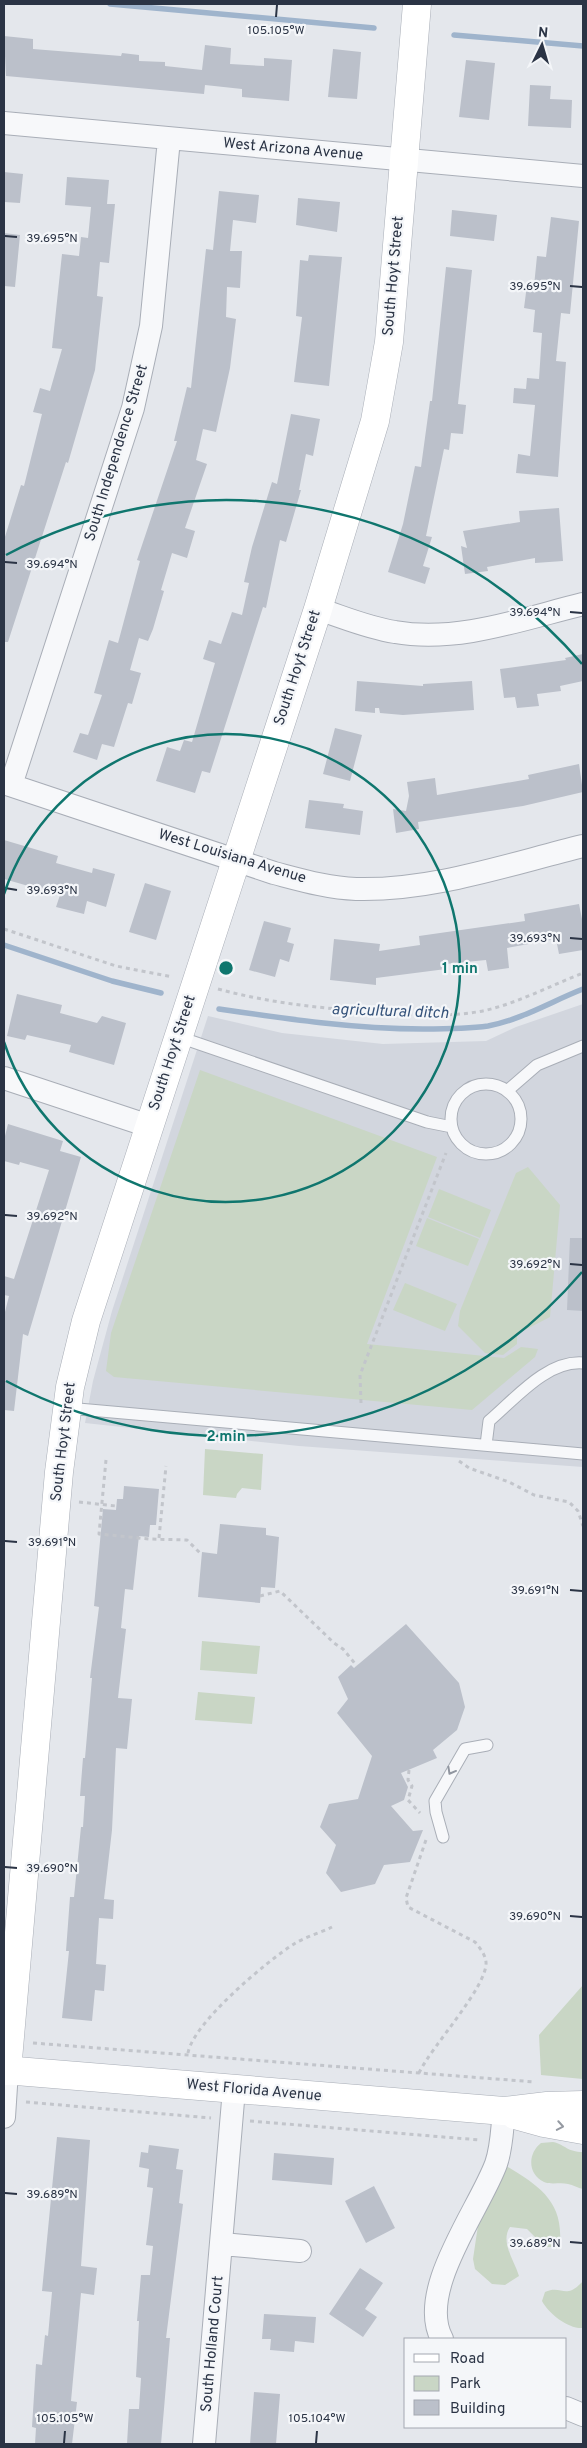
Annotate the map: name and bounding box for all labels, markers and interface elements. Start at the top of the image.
north arrow [517,20,567,70]
text: 105.105°W [248,23,304,39]
text: N [537,25,549,42]
street label: West Arizona Avenue [222,134,364,166]
street label: South Hoyt Street [379,215,409,337]
text: 39.695°N [26,231,78,247]
text: 39.695°N [509,279,561,295]
street label: South Independence Street [81,362,153,544]
text: 39.694°N [26,557,78,573]
text: 39.694°N [509,605,561,621]
street label: South Hoyt Street [270,608,326,728]
street label: West Louisiana Avenue [156,825,308,889]
text: 39.693°N [26,883,78,899]
text: 39.693°N [509,931,561,947]
centre of rings [217,959,235,977]
text: 1 min [442,960,478,979]
street label: South Hoyt Street [145,993,201,1113]
water label: agricultural ditch [331,1000,449,1024]
text: 39.692°N [26,1209,78,1225]
text: 39.692°N [509,1257,561,1273]
street label: South Hoyt Street [47,1381,81,1503]
text: 2 min [206,1428,246,1447]
text: 39.691°N [28,1535,76,1551]
text: 39.691°N [511,1583,559,1599]
one-way arrow [447,1766,457,1775]
text: 39.690°N [26,1861,78,1877]
text: 39.690°N [509,1909,561,1925]
street label: West Florida Avenue [185,2076,323,2106]
one-way arrow [556,2121,565,2131]
text: 39.689°N [26,2187,78,2203]
text: 39.689°N [509,2236,561,2252]
street label: South Holland Court [198,2275,228,2413]
legend [404,2338,567,2428]
text: Road [450,2350,485,2369]
text: Park [450,2375,481,2394]
text: Building [450,2400,505,2419]
text: 105.105°W [37,2411,93,2427]
text: 105.104°W [289,2411,345,2427]

